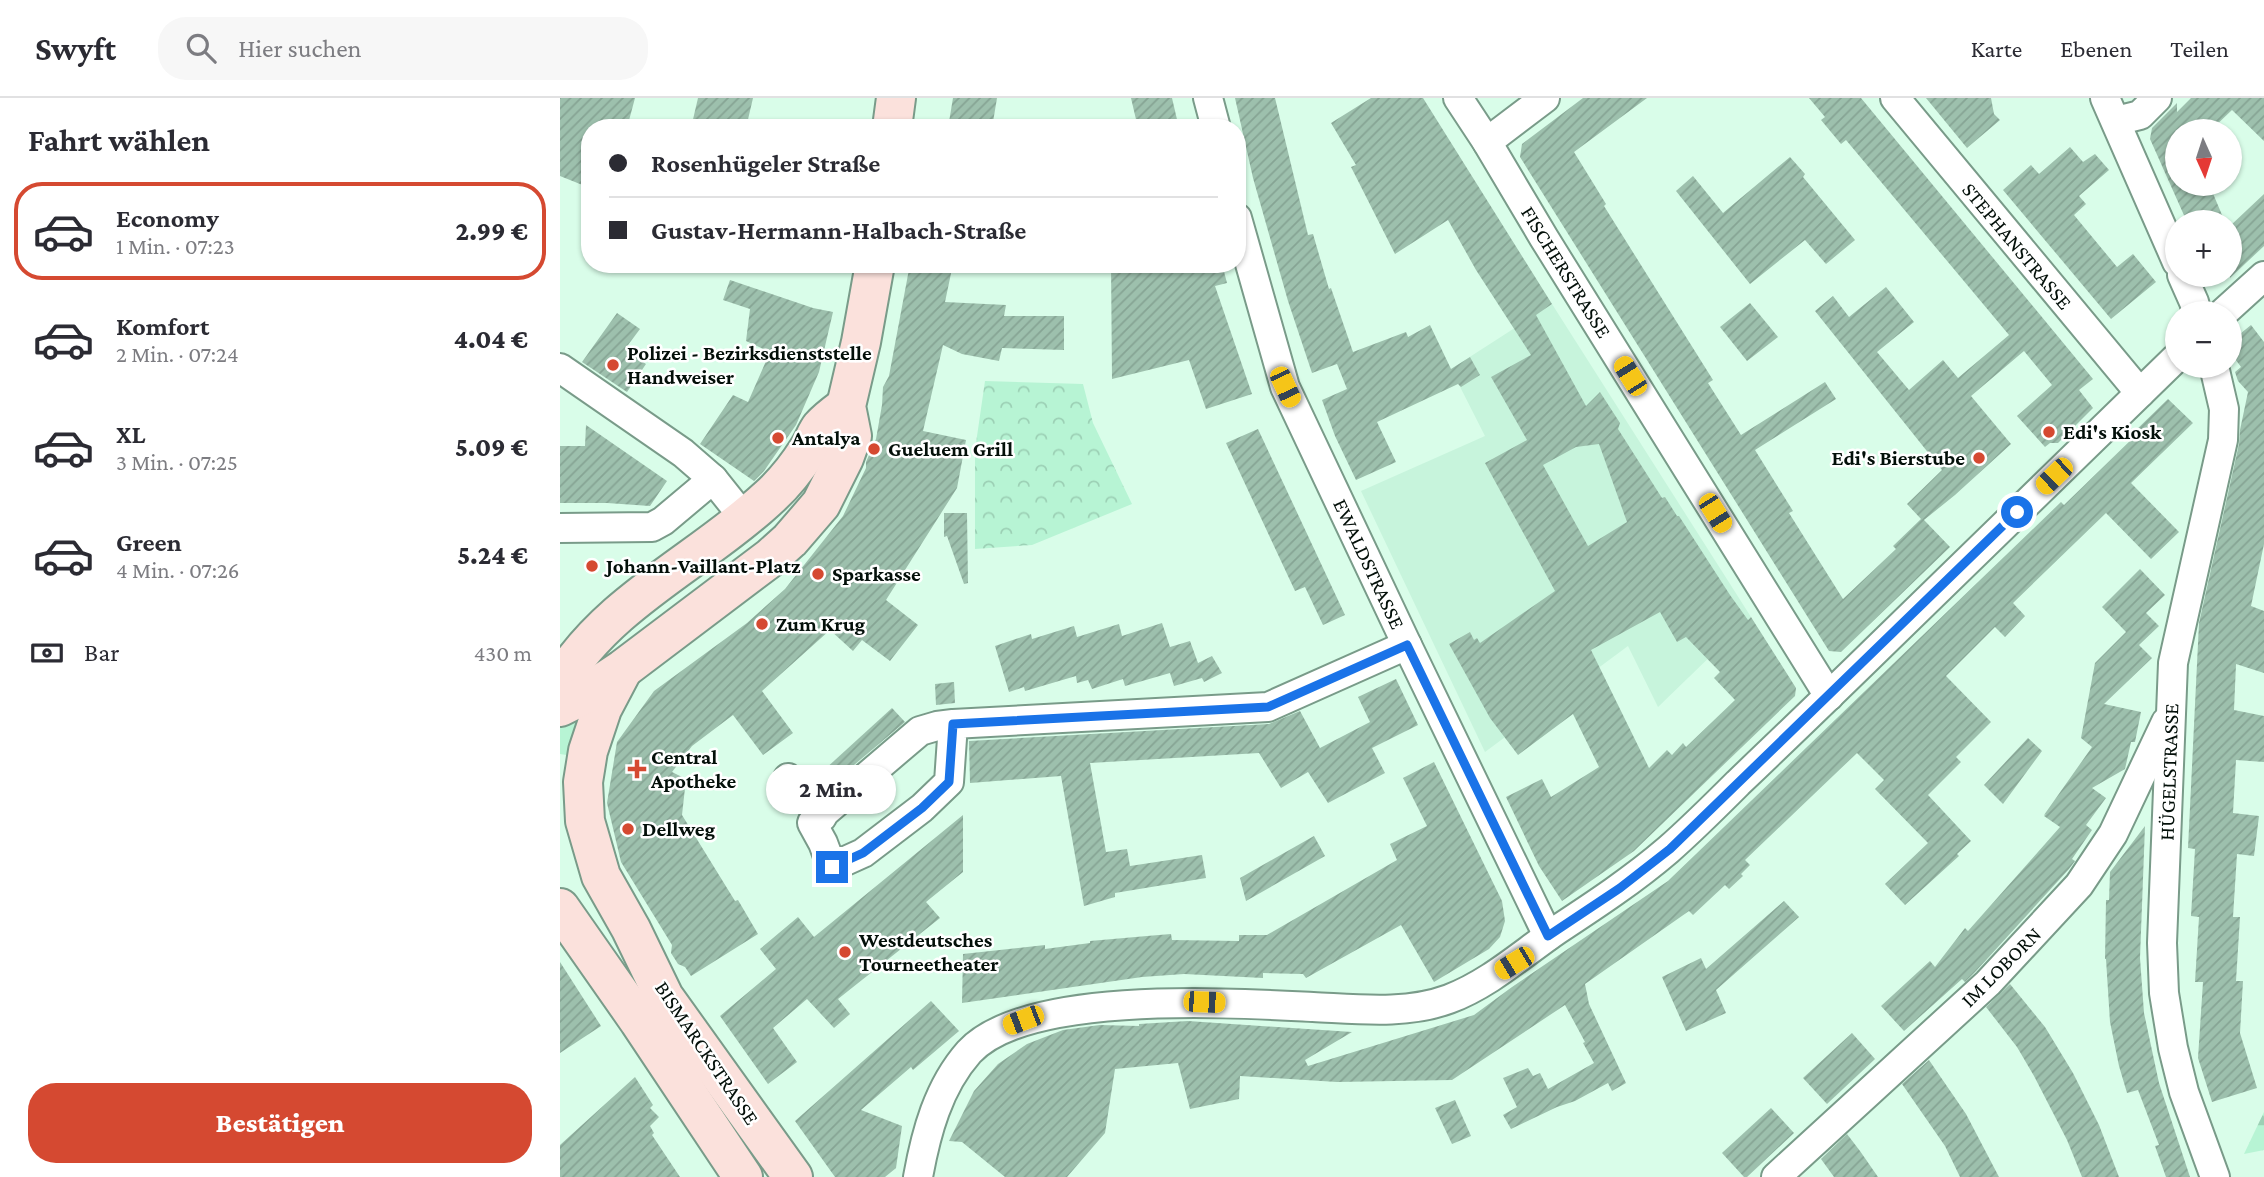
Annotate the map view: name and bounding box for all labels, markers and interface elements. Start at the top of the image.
search box [158,17,648,80]
icon: search [182,29,220,67]
text: Swyft [35,30,116,67]
text: Hier suchen [238,34,362,63]
text: Karte [1971,35,2022,62]
text: Ebenen [2060,35,2132,62]
text: Teilen [2170,35,2229,62]
north arrow [2165,119,2242,196]
map controls [2165,119,2242,378]
text: Fahrt wählen [28,122,210,158]
text: Rosenhügeler Straße [651,149,880,178]
street label: STEPHANSTRASSE [1957,178,2077,314]
icon: car [32,200,95,263]
street label: FISCHERSTRASSE [1516,202,1616,342]
text: Economy [116,204,219,233]
button: + [2165,210,2242,287]
text: Gustav-Hermann-Halbach-Straße [651,216,1026,245]
text: 2.99 € [456,217,528,246]
text: 1 Min. · 07:23 [116,233,235,259]
button: − [2165,301,2242,378]
icon: car [32,308,95,371]
text: Komfort [116,312,209,341]
text: 4.04 € [454,325,528,354]
text: 2 Min. · 07:24 [116,341,239,367]
place label: Polizei - Bezirksdienststelle Handweiser [627,341,872,389]
car [1610,353,1651,399]
marker: Polizei - Bezirksdienststelle Handweiser [605,357,621,373]
car [1267,364,1304,410]
icon: car [32,416,95,479]
text: XL [116,420,145,449]
place label: Edi's Kiosk [2063,420,2162,444]
marker: Edi's Kiosk [2041,424,2057,440]
place label: Antalya [791,426,861,450]
marker: Antalya [770,430,786,446]
text: 5.09 € [455,433,528,462]
place label: Gueluem Grill [888,437,1013,461]
marker: Gueluem Grill [866,441,882,457]
place label: Edi's Bierstube [1831,446,1965,470]
text: 3 Min. · 07:25 [116,449,238,475]
marker: Edi's Bierstube [1971,450,1987,466]
car [2032,454,2077,498]
car [1695,490,1736,536]
street label: EWALDSTRASSE [1328,495,1410,633]
route start [2001,496,2033,528]
icon: car [32,524,95,587]
text: Green [116,528,182,557]
text: 5.24 € [457,541,528,570]
place label: Johann-Vaillant-Platz [604,554,801,578]
text: 4 Min. · 07:26 [116,557,240,583]
marker: Johann-Vaillant-Platz [584,558,600,574]
place label: Sparkasse [832,562,921,586]
marker: Sparkasse [810,566,826,582]
place label: Zum Krug [776,612,866,636]
marker: Zum Krug [754,616,770,632]
icon: cash [28,634,66,672]
text: Bar [84,638,120,667]
text: 430 m [474,640,532,666]
street label: HÜGELSTRASSE [2155,703,2183,841]
place label: Central Apotheke [650,745,737,793]
marker: Central Apotheke [629,761,645,777]
callout: 2 Min. [767,766,897,814]
text: 2 Min. [799,776,863,802]
place label: Dellweg [642,817,716,841]
marker: Dellweg [620,821,636,837]
route end [816,851,848,883]
street label: IM LOBORN [1956,922,2046,1012]
place label: Westdeutsches Tourneetheater [858,928,999,976]
car [1491,943,1538,983]
marker: Westdeutsches Tourneetheater [837,944,853,960]
street label: BISMARCKSTRASSE [650,977,764,1129]
car [1183,991,1226,1013]
car [1000,1003,1047,1037]
button: Bestätigen [28,1083,532,1163]

